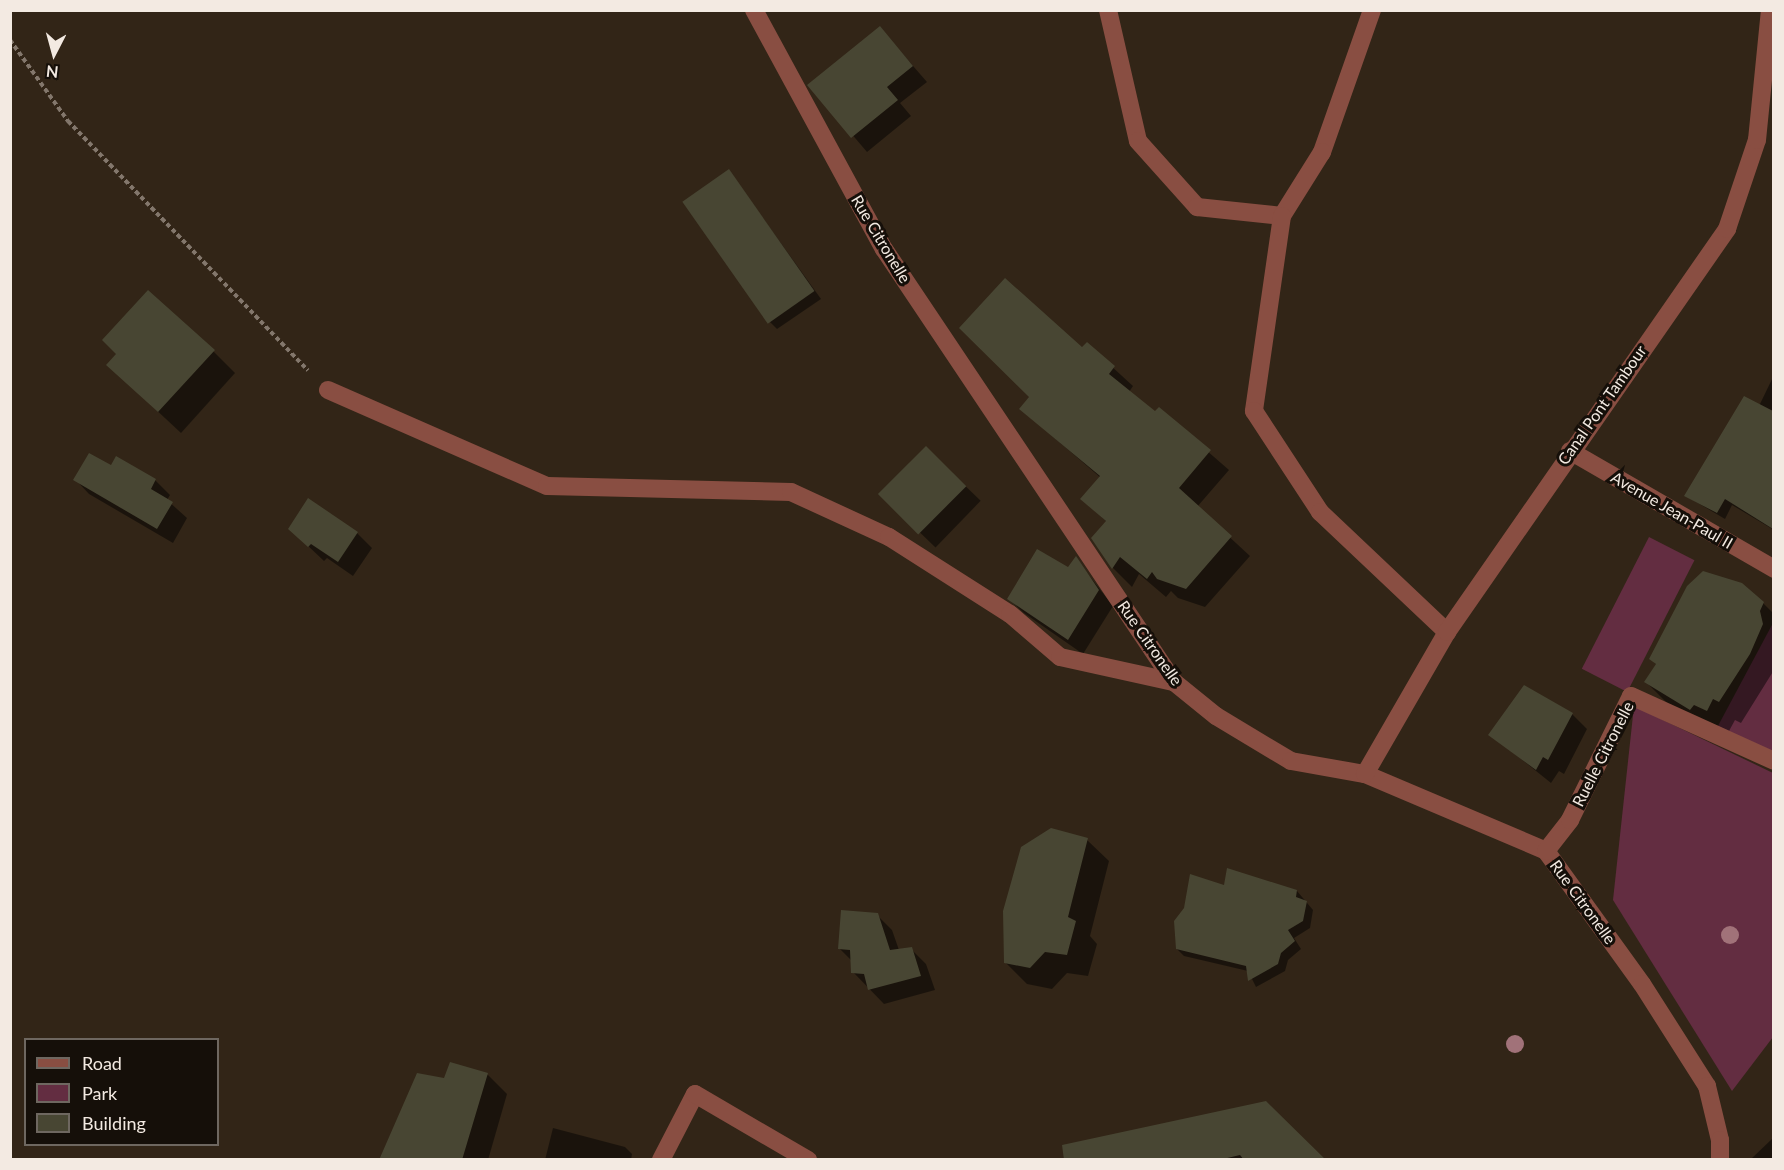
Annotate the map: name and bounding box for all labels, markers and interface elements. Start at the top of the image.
north arrow [24,24,84,84]
text: N [45,62,59,82]
street label: Rue Citronelle [847,191,915,287]
street label: Canal Pont Tambour [1553,341,1651,469]
street label: Avenue Jean-Paul II [1608,467,1736,553]
street label: Rue Citronelle [1114,597,1186,689]
street label: Ruelle Citronelle [1568,698,1638,810]
street label: Rue Citronelle [1546,856,1620,948]
legend [24,1038,219,1146]
text: Road [82,1052,122,1074]
text: Park [82,1082,117,1104]
text: Building [82,1112,146,1134]

